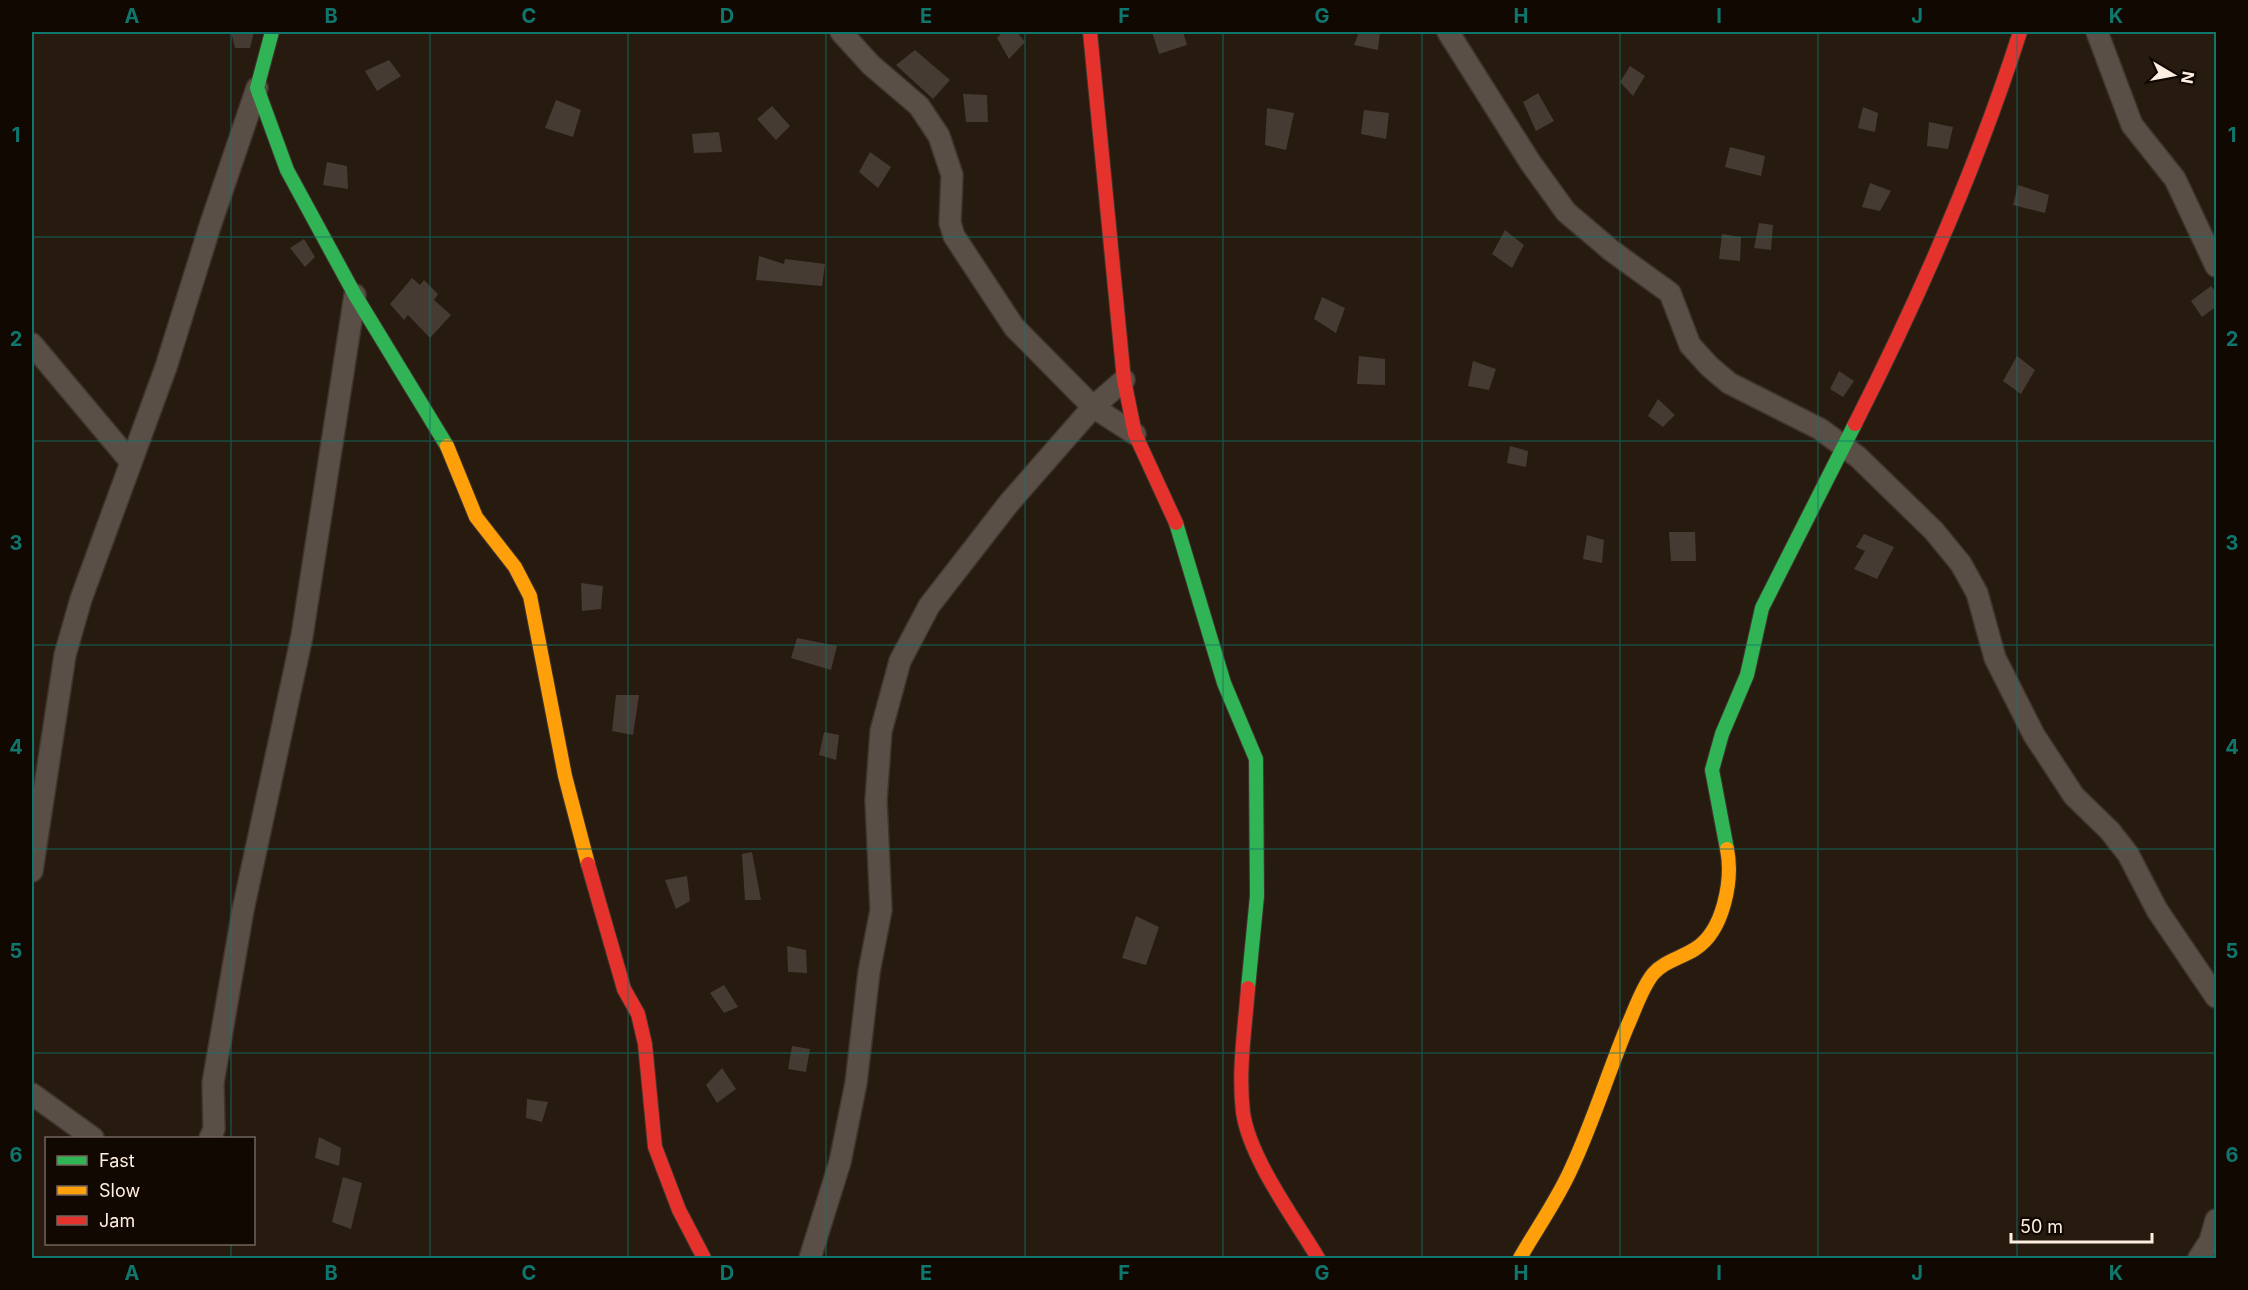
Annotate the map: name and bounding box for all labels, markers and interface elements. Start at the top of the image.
text: A [125,4,140,28]
text: B [324,4,338,28]
text: C [522,4,536,28]
text: D [720,4,734,28]
text: E [920,4,932,28]
text: F [1118,4,1130,28]
text: G [1314,4,1330,28]
text: H [1514,4,1528,28]
text: I [1716,4,1722,28]
text: J [1911,4,1923,28]
text: K [2109,4,2123,28]
north arrow [2143,45,2203,105]
text: N [2177,70,2199,85]
text: 1 [12,123,20,147]
text: 1 [2228,123,2236,147]
text: 2 [10,327,22,351]
text: 2 [2226,327,2238,351]
text: 3 [10,531,22,555]
text: 3 [2226,531,2238,555]
text: 4 [9,735,23,759]
text: 4 [2225,735,2239,759]
text: 5 [10,939,22,963]
text: 5 [2226,939,2238,963]
legend [45,1137,255,1245]
text: 6 [10,1143,23,1167]
text: 6 [2226,1143,2239,1167]
text: Fast [99,1150,135,1171]
text: Slow [99,1180,140,1201]
scale bar [2011,1206,2152,1244]
text: Jam [99,1210,135,1231]
text: 50 m [2020,1216,2063,1237]
text: A [125,1261,140,1285]
text: B [324,1261,338,1285]
text: C [522,1261,536,1285]
text: D [720,1261,734,1285]
text: E [920,1261,932,1285]
text: F [1118,1261,1130,1285]
text: G [1314,1261,1330,1285]
text: H [1514,1261,1528,1285]
text: I [1716,1261,1722,1285]
text: J [1911,1261,1923,1285]
text: K [2109,1261,2123,1285]

